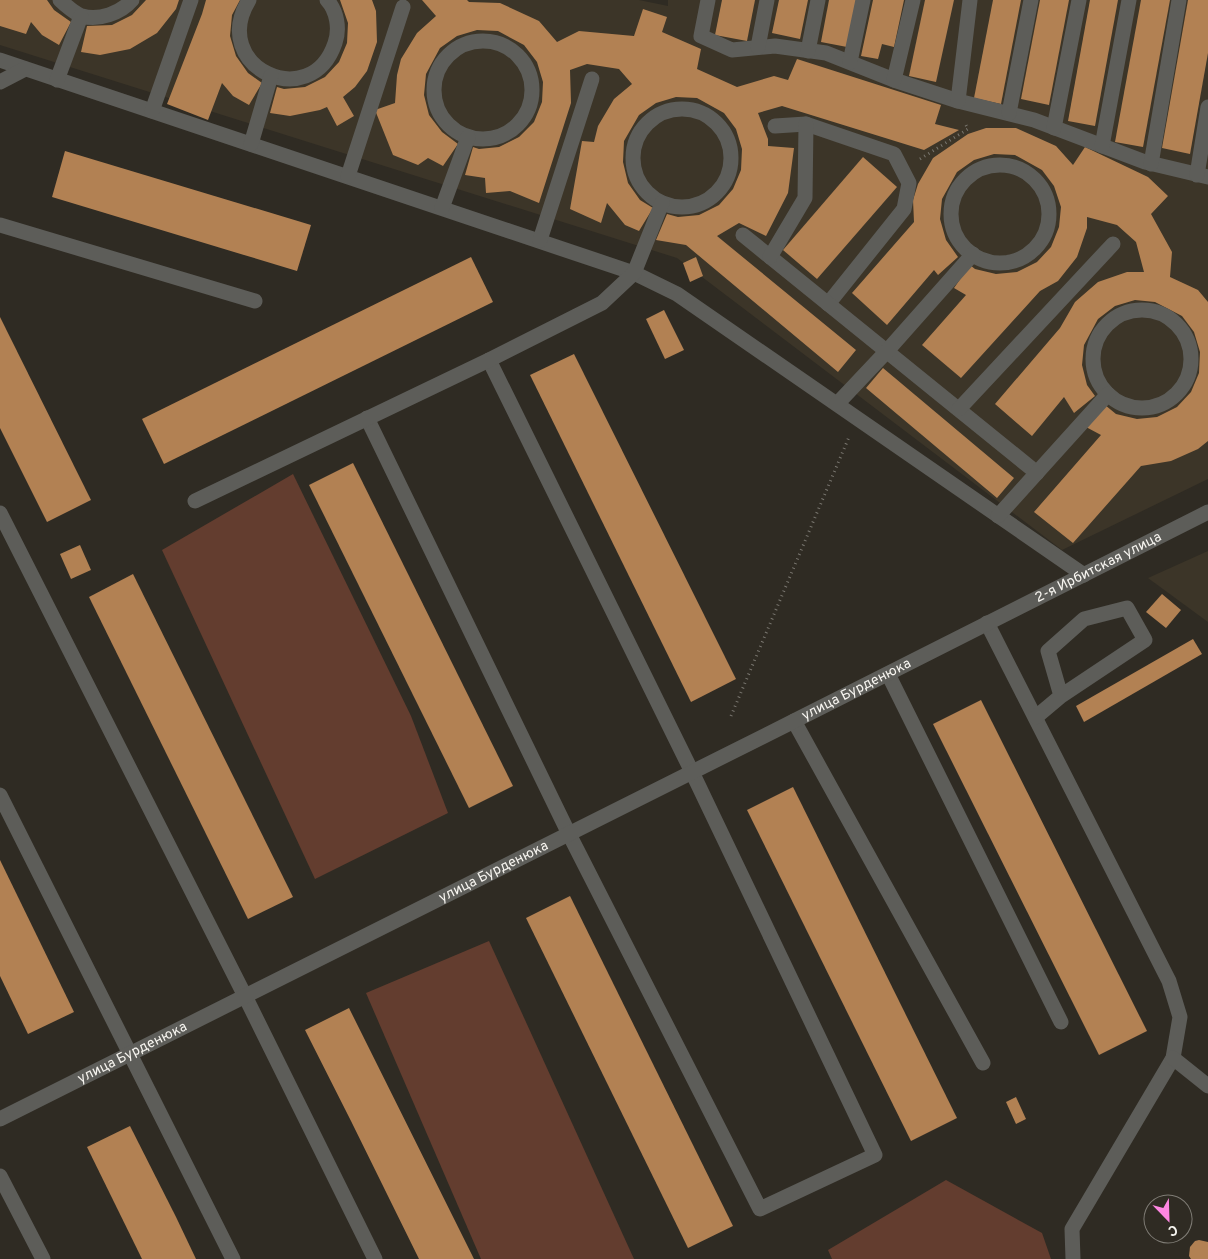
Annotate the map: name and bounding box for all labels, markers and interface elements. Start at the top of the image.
street label: 2-я Ирбитская улица [1032,528,1164,606]
street label: улица Бурденюка [799,655,914,724]
street label: улица Бурденюка [436,837,551,906]
street label: улица Бурденюка [75,1018,190,1087]
north arrow [1143,1194,1193,1244]
text: С [1165,1220,1180,1239]

